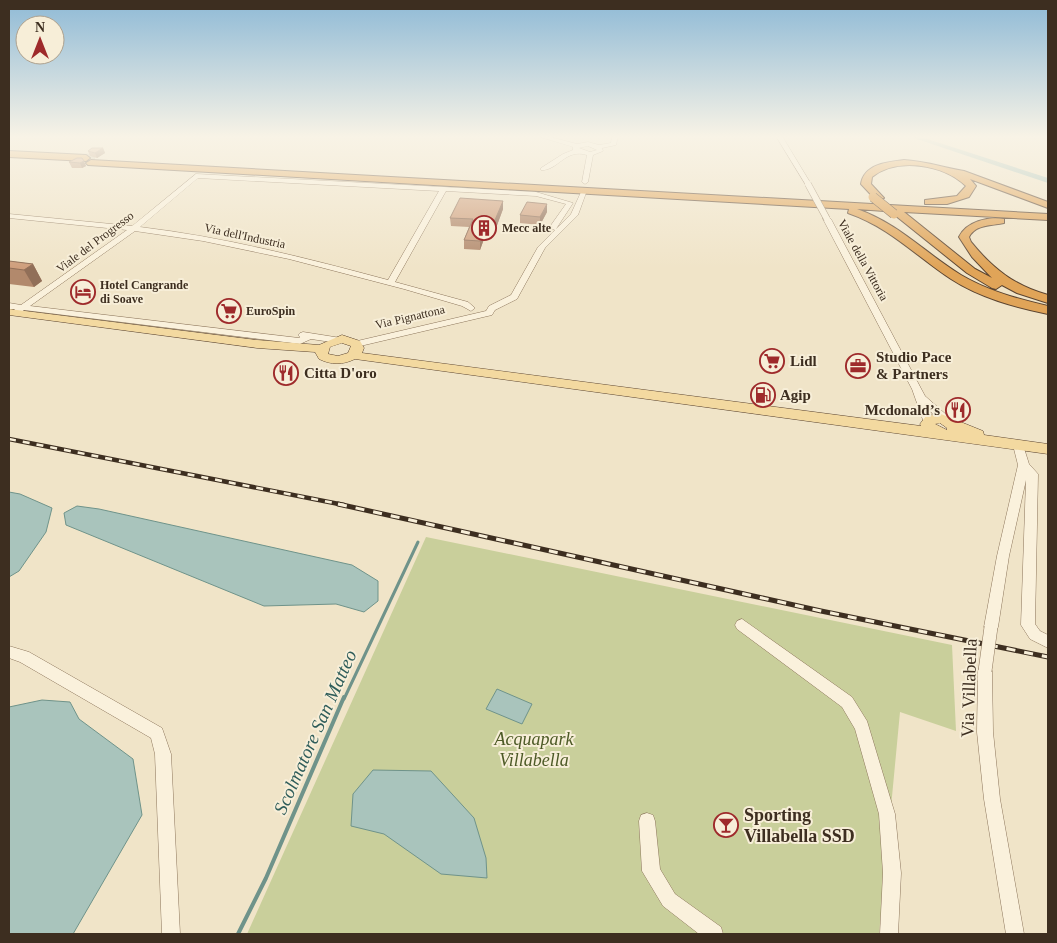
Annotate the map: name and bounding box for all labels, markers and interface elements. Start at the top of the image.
north arrow [15,15,65,65]
text: N [35,20,45,35]
street label: Viale del Progresso [54,208,136,276]
building icon: Mecc alte [471,215,497,241]
street label: Viale della Vittoria [835,217,891,304]
street label: Via dell'Industria [203,221,287,252]
place label: Mecc alte [502,221,552,235]
place label: Hotel Cangrande di Soave [100,278,189,306]
hotel icon: Hotel Cangrande di Soave [70,279,96,305]
supermarket icon: EuroSpin [216,298,242,324]
street label: Via Pignattona [374,302,447,332]
place label: EuroSpin [246,304,295,318]
supermarket icon: Lidl [759,348,785,374]
place label: Studio Pace & Partners [876,349,952,382]
place label: Lidl [790,353,817,369]
office icon: Studio Pace & Partners [845,353,871,379]
restaurant icon: Citta D'oro [273,360,299,386]
place label: Citta D'oro [304,365,377,381]
fuel station icon: Agip [750,382,776,408]
place label: Agip [780,387,811,403]
restaurant icon: Mcdonald’s [945,397,971,423]
place label: Mcdonald’s [865,402,940,418]
street label: Via Villabella [957,638,981,738]
water label: Scolmatore San Matteo [269,647,361,817]
park label: Acquapark Villabella [494,729,574,770]
place label: Sporting Villabella SSD [744,805,855,846]
bar icon: Sporting Villabella SSD [713,812,739,838]

